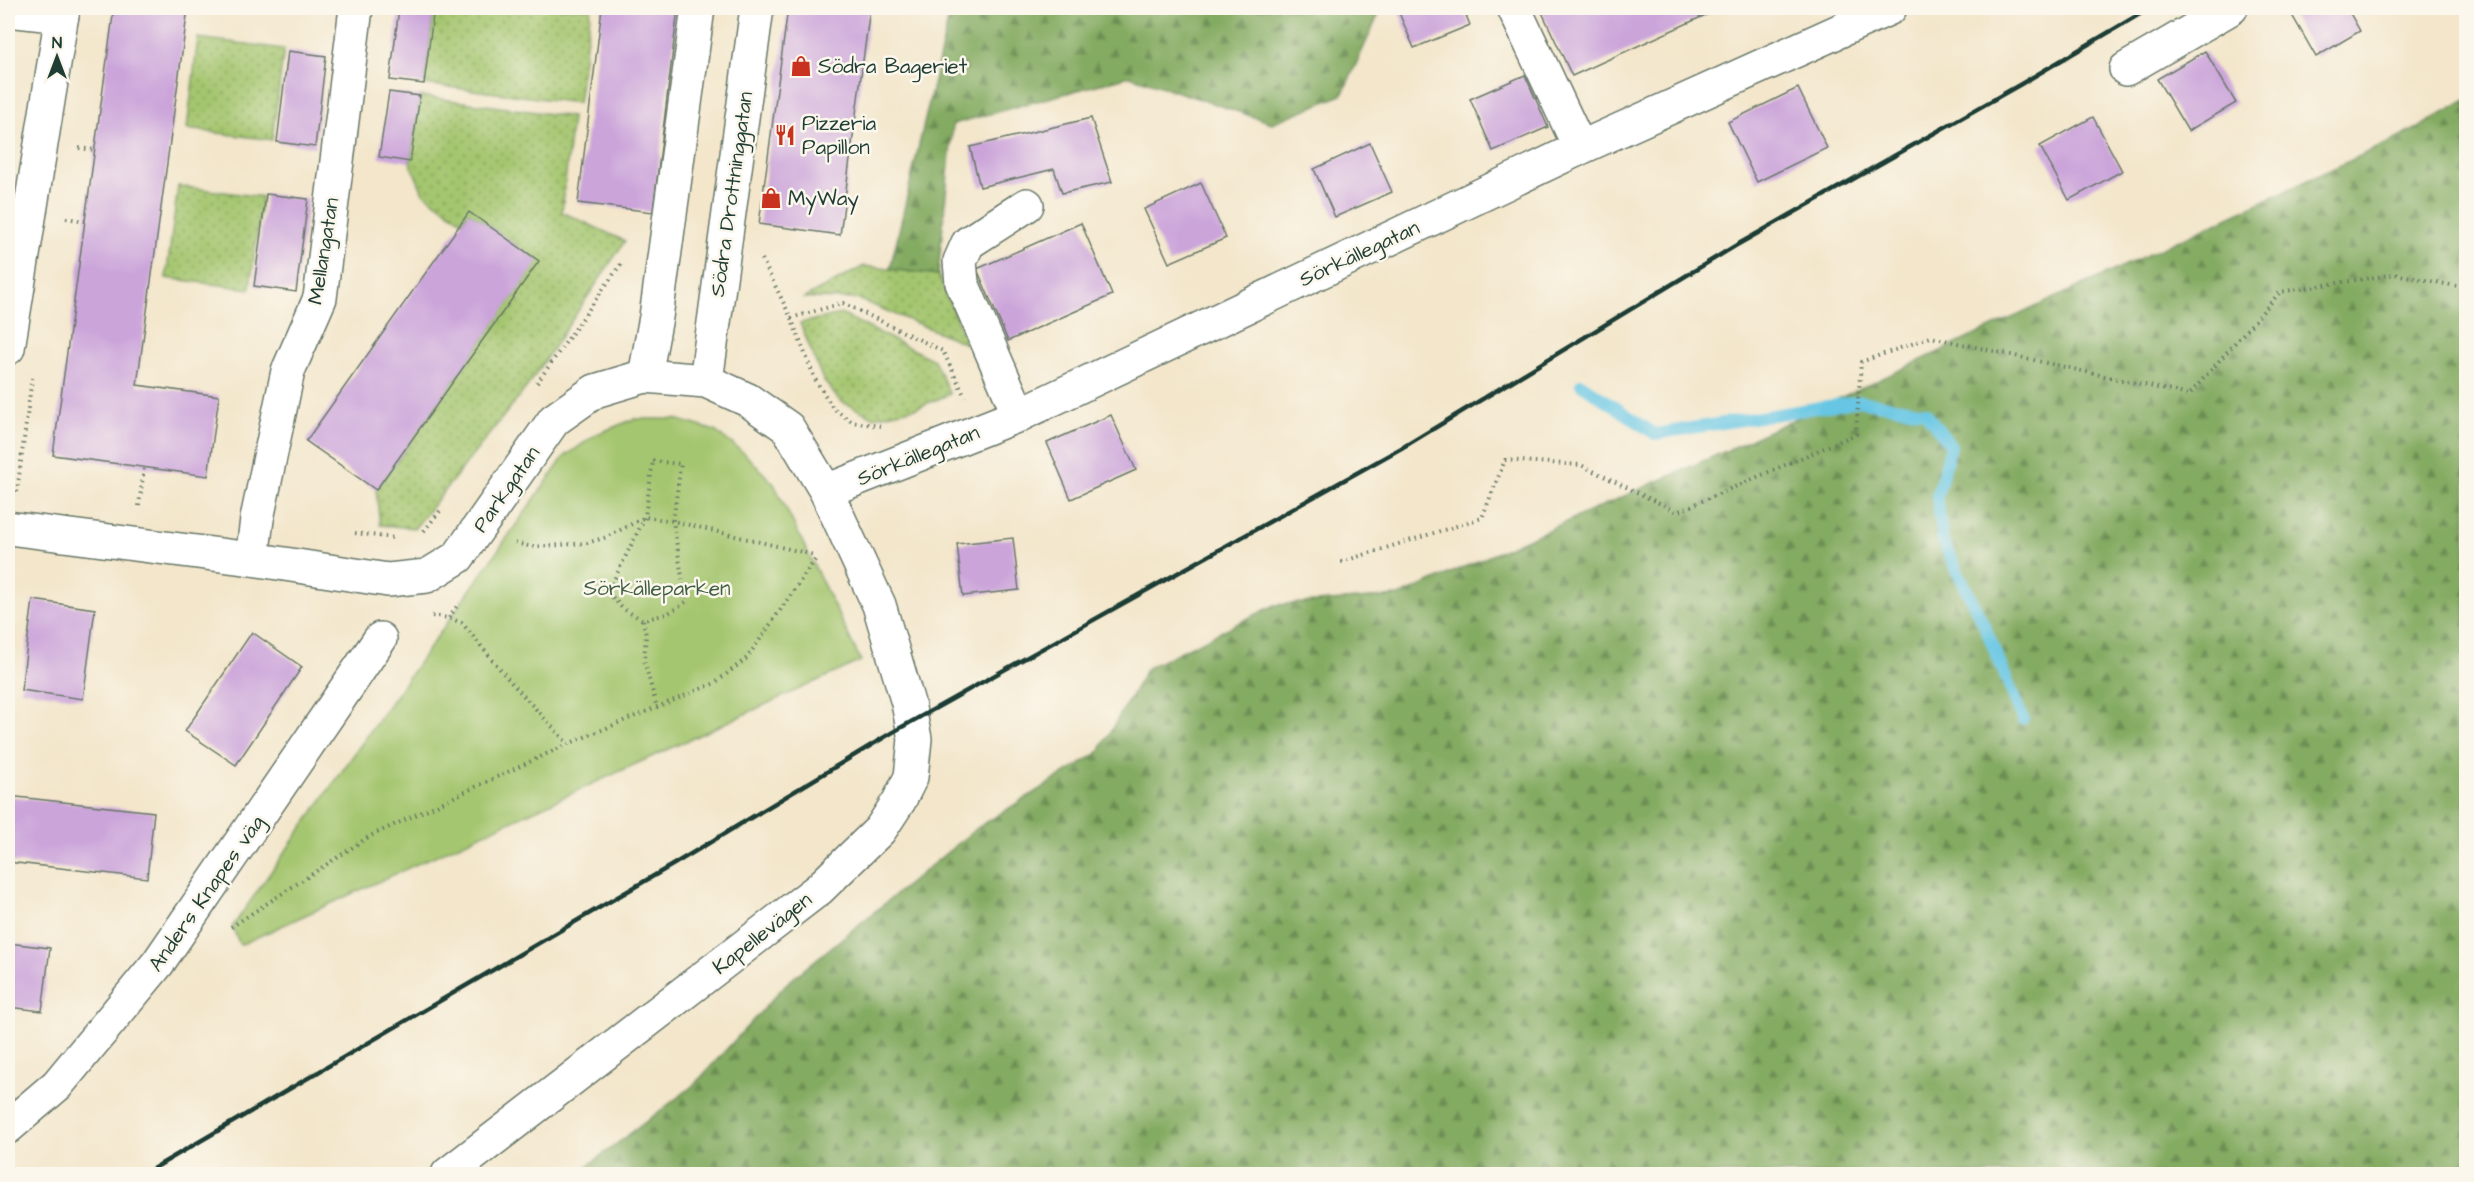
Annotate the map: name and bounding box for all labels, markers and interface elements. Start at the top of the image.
north arrow [27,27,87,87]
text: N [52,32,62,54]
place label: Södra Bageriet [818,52,968,83]
shop icon: Södra Bageriet [789,54,813,78]
street label: Södra Drottninggatan [703,90,762,299]
place label: Pizzeria Papillon [802,109,876,163]
restaurant icon: Pizzeria Papillon [773,123,797,147]
place label: MyWay [788,184,859,215]
shop icon: MyWay [759,186,783,210]
street label: Mellangatan [301,196,348,307]
street label: Sörkällegatan [1294,213,1425,296]
street label: Sörkällegatan [853,418,984,495]
street label: Parkgatan [466,440,549,540]
park label: Sörkälleparken [583,574,731,604]
street label: Anders Knapes väg [141,809,273,978]
street label: Kapellevägen [707,885,819,983]

